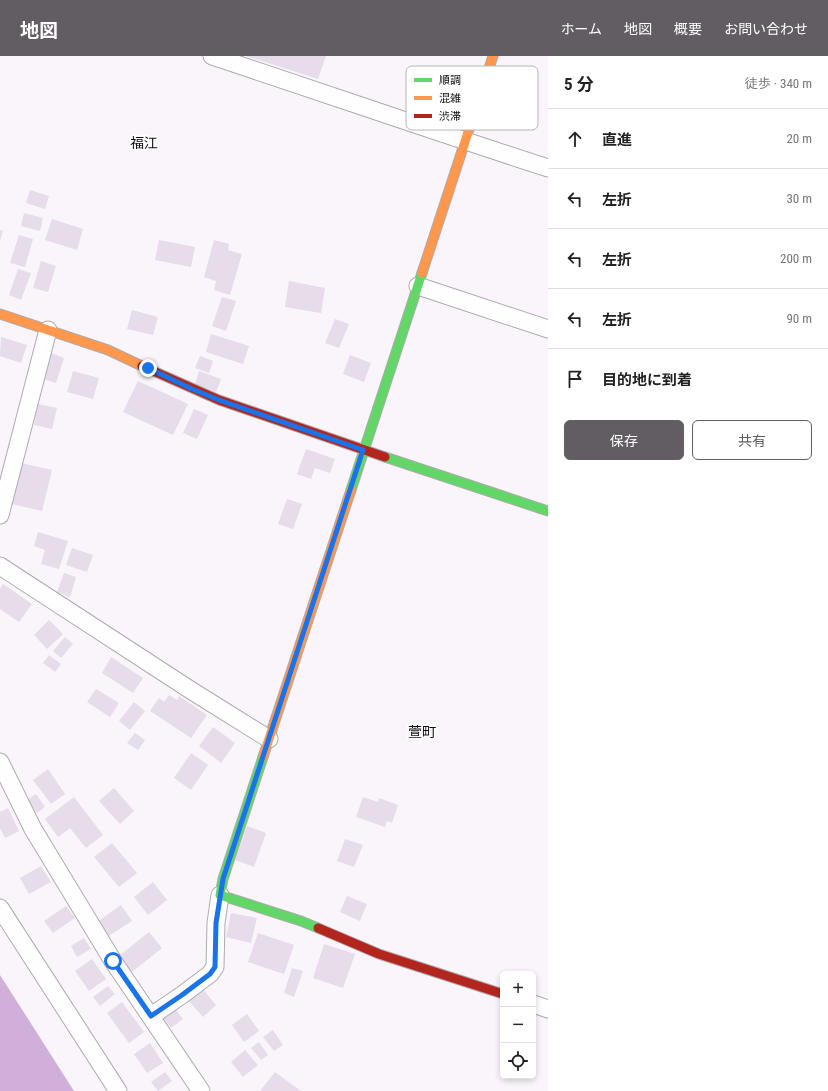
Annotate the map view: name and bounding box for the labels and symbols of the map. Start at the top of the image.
legend [406,66,538,130]
text: 順調 [439,74,461,87]
text: 混雑 [439,92,461,105]
text: 渋滞 [439,110,461,123]
district label: 福江 [130,135,158,151]
route end [139,359,157,377]
district label: 萱町 [408,724,436,740]
route start [104,952,122,970]

